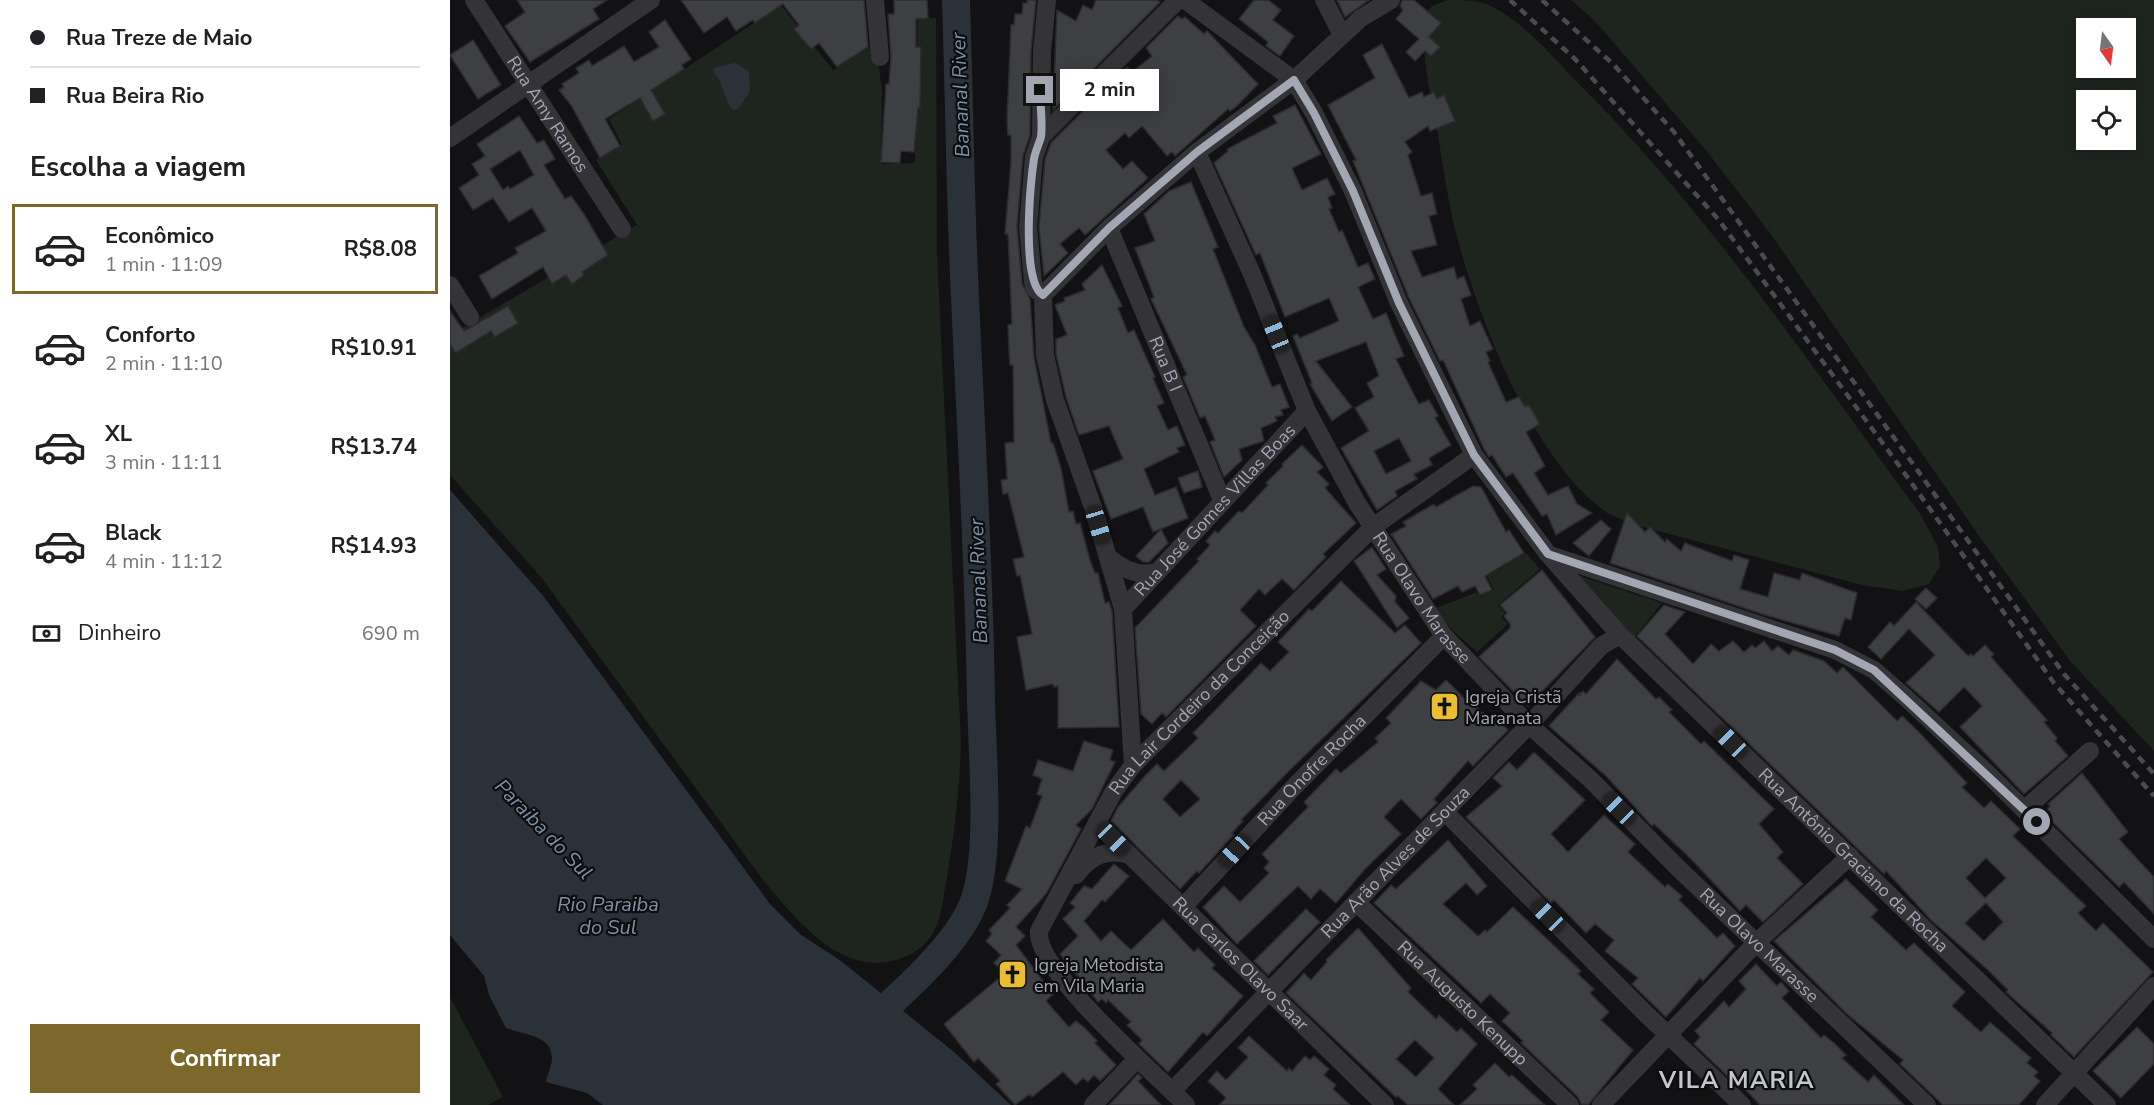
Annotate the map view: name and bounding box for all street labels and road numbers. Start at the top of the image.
street label: Rua Amy Ramos [501,51,594,177]
street label: Rua B I [1143,332,1188,395]
street label: Rua José Gomes Villas Boas [1129,419,1301,601]
street label: Rua Olavo Marasse [1367,527,1476,669]
street label: Rua Lair Cordeiro da Conceição [1103,604,1295,800]
street label: Rua Onofre Rocha [1252,709,1372,831]
street label: Rua Antônio Graciano da Rocha [1753,763,1954,958]
street label: Rua Arão Alves de Souza [1316,781,1475,943]
street label: Rua Olavo Marasse [1694,883,1824,1008]
street label: Rua Carlos Olavo Saar [1167,891,1314,1036]
street label: Rua Augusto Kenupp [1392,935,1533,1071]

